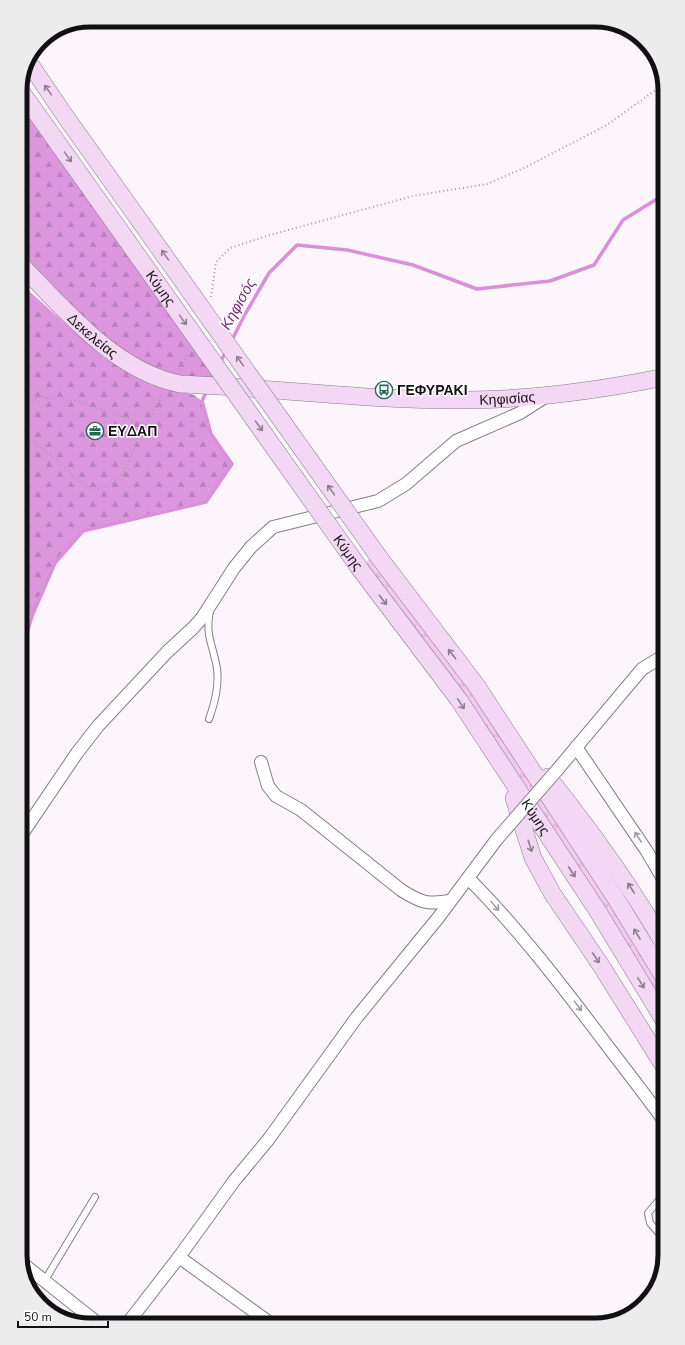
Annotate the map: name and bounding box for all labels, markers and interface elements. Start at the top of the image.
one-way arrow [44,85,52,96]
one-way arrow [64,151,72,162]
one-way arrow [160,250,169,261]
street label: Κύμης [142,267,180,310]
water label: Κηφισός [216,274,261,333]
street label: Δεκελείας [63,309,122,363]
one-way arrow [179,314,188,325]
one-way arrow [236,356,244,367]
bus stop icon: ΓΕΦΥΡΑΚΙ [374,380,394,400]
place label: ΓΕΦΥΡΑΚΙ [397,381,468,400]
street label: Κηφισίας [479,387,536,409]
one-way arrow [255,420,263,431]
office icon: ΕΥΔΑΠ [85,421,105,441]
place label: ΕΥΔΑΠ [108,422,157,441]
one-way arrow [327,484,335,495]
street label: Κύμης [329,531,367,574]
one-way arrow [379,594,387,605]
one-way arrow [447,648,456,659]
one-way arrow [457,698,465,709]
street label: Κύμης [517,795,555,839]
one-way arrow [633,831,641,843]
one-way arrow [526,840,534,852]
one-way arrow [569,866,577,878]
one-way arrow [626,882,634,894]
one-way arrow [491,901,500,911]
one-way arrow [633,928,641,940]
one-way arrow [592,952,600,963]
one-way arrow [637,977,645,989]
one-way arrow [574,1001,582,1012]
scale bar [18,1303,108,1329]
text: 50 m [24,1309,52,1325]

